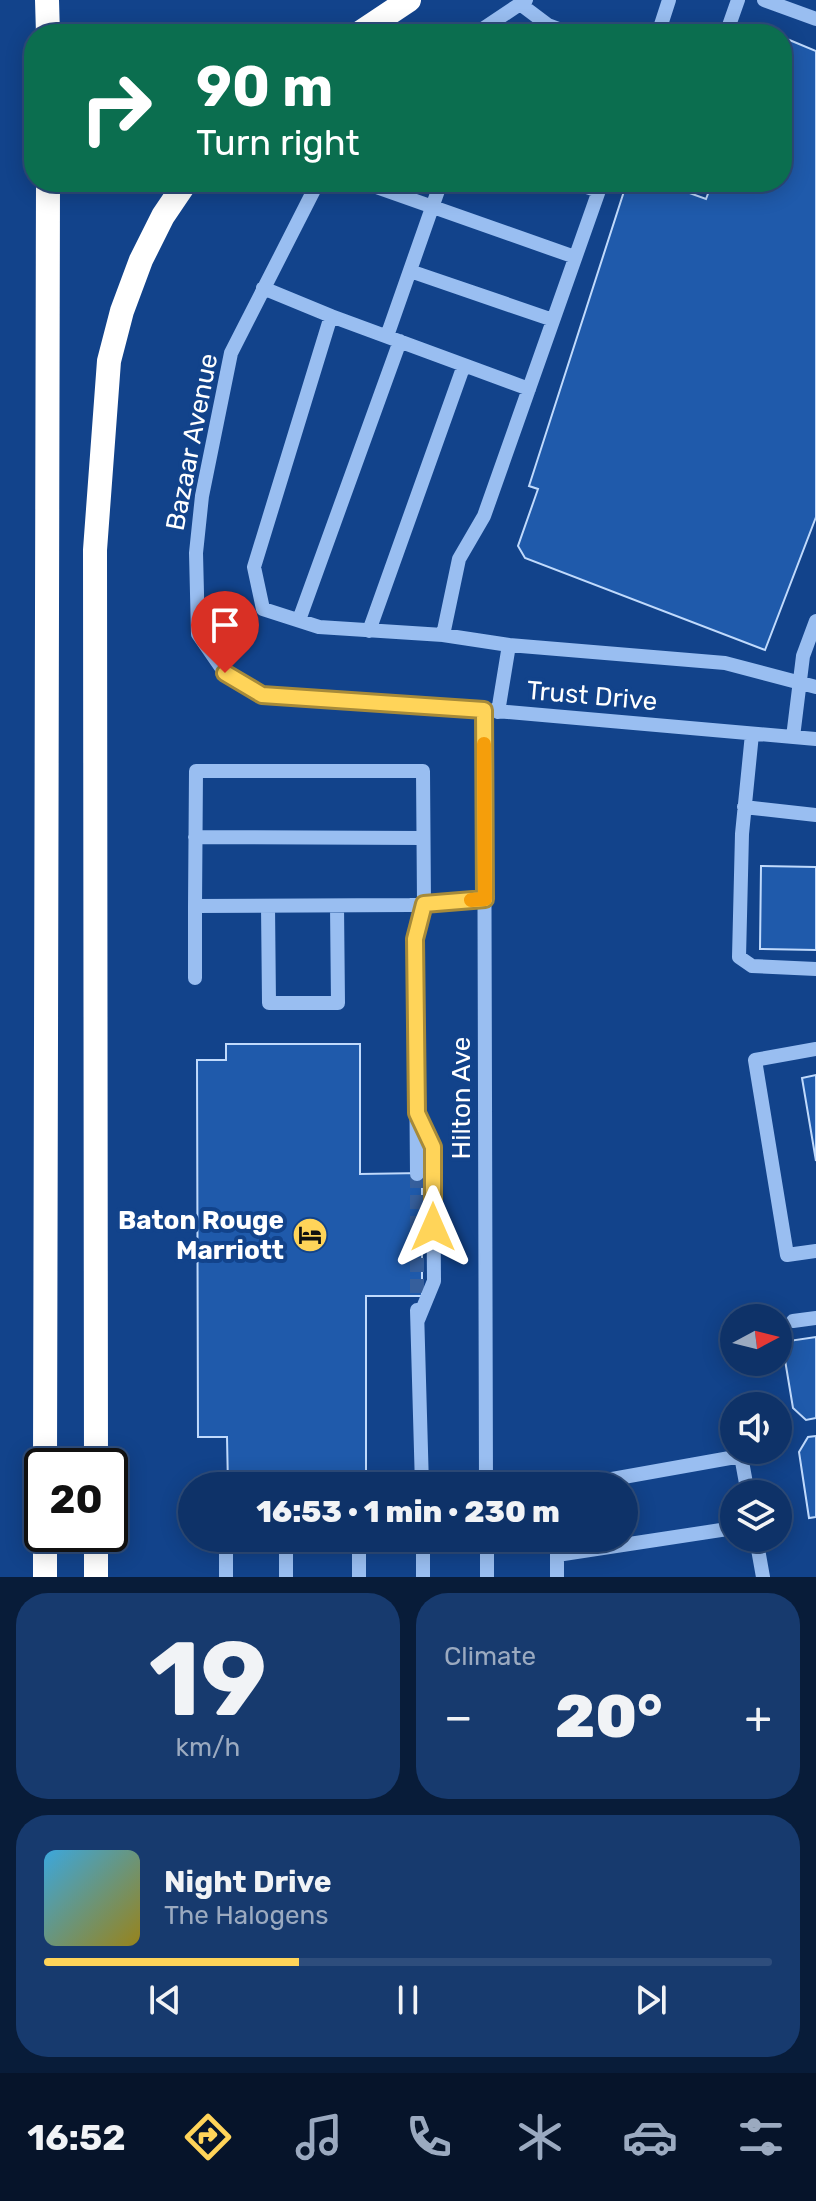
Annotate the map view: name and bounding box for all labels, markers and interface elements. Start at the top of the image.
text: 90 m [196,54,333,120]
icon: right [64,56,168,160]
text: Turn right [196,121,360,164]
street label: Bazaar Avenue [160,351,224,533]
pin [191,591,259,673]
icon: arrive [203,603,247,647]
street label: Trust Drive [525,675,659,717]
street label: Hilton Ave [446,1037,477,1159]
position arrow [391,1185,475,1269]
place label: Baton Rouge Marriott [118,1205,284,1266]
hotel icon: Baton Rouge Marriott [291,1216,329,1254]
north arrow [720,1304,792,1376]
map controls [720,1304,792,1552]
button: sound [720,1392,792,1464]
speed limit sign: 20 [24,1448,128,1552]
button: layers [720,1480,792,1552]
text: 16:53 · 1 min · 230 m [256,1494,560,1530]
text: 19 [149,1618,267,1741]
text: Climate [444,1641,536,1672]
text: 20° [555,1681,662,1752]
text: − [444,1691,473,1743]
text: + [745,1691,772,1743]
text: km/h [176,1732,240,1763]
text: Night Drive [164,1864,332,1900]
text: The Halogens [164,1900,329,1931]
icon: previous [143,1978,187,2022]
icon: pause [386,1978,430,2022]
icon: next [629,1978,673,2022]
icon: directions [180,2109,236,2165]
icon: music [291,2109,347,2165]
icon: phone [401,2109,457,2165]
icon: climate [512,2109,568,2165]
icon: car [622,2109,678,2165]
icon: filters [733,2109,789,2165]
text: 16:52 [27,2116,126,2159]

